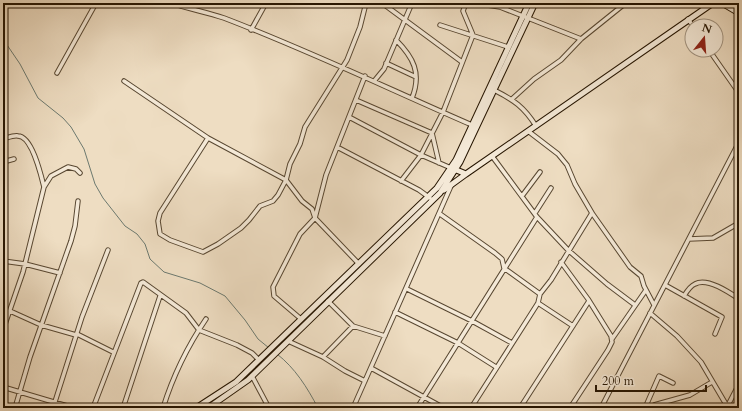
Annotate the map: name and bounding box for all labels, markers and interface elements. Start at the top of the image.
north arrow [684,18,724,58]
text: N [700,20,714,38]
scale bar [596,367,706,393]
text: 200 m [602,373,635,389]

